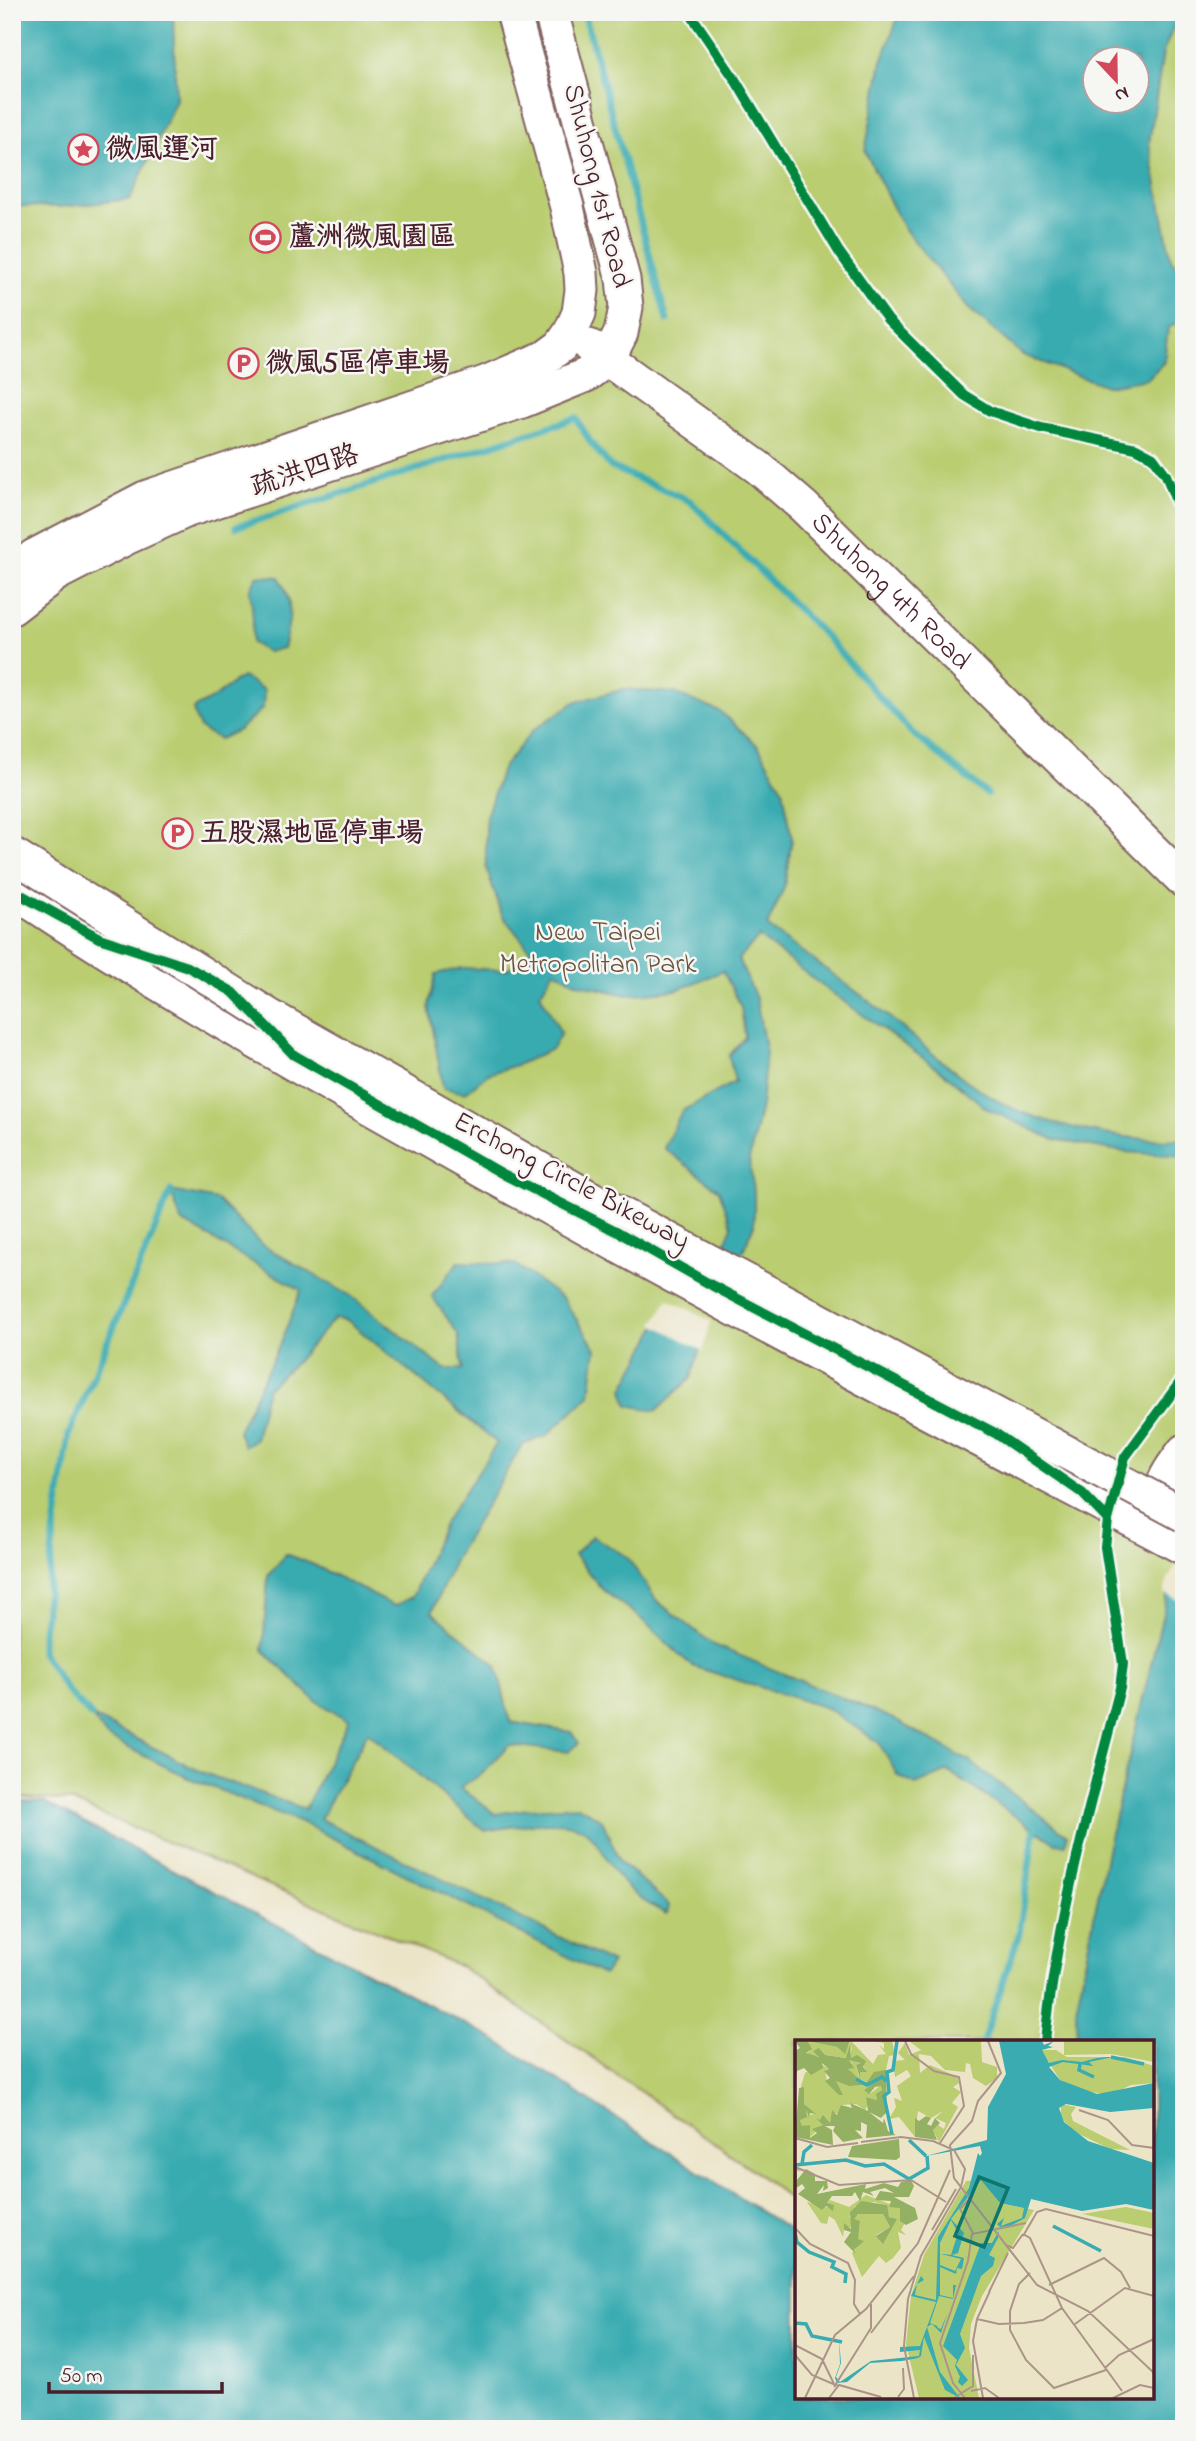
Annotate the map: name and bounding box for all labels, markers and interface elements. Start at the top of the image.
north arrow [1080,46,1150,116]
text: N [1110,79,1132,108]
street label: Shuhong 1st Road [551,80,641,293]
place label: 微風運河 [106,130,218,171]
place icon: 微風運河 [66,133,100,167]
place label: 蘆洲微風園區 [288,218,456,259]
sports icon: 蘆洲微風園區 [248,221,282,255]
place label: 微風5區停車場 [266,344,450,385]
parking icon: 微風5區停車場 [226,347,260,381]
street label: 疏洪四路 [245,435,365,509]
street label: Shuhong 4th Road [801,503,980,681]
place label: 五股濕地區停車場 [200,814,424,855]
parking icon: 五股濕地區停車場 [160,817,194,851]
park label: New Taipei Metropolitan Park [500,913,697,986]
street label: Erchong Circle Bikeway [445,1102,697,1262]
inset map [795,2040,1154,2399]
scale bar [49,2350,222,2394]
text: 50 m [60,2362,103,2392]

